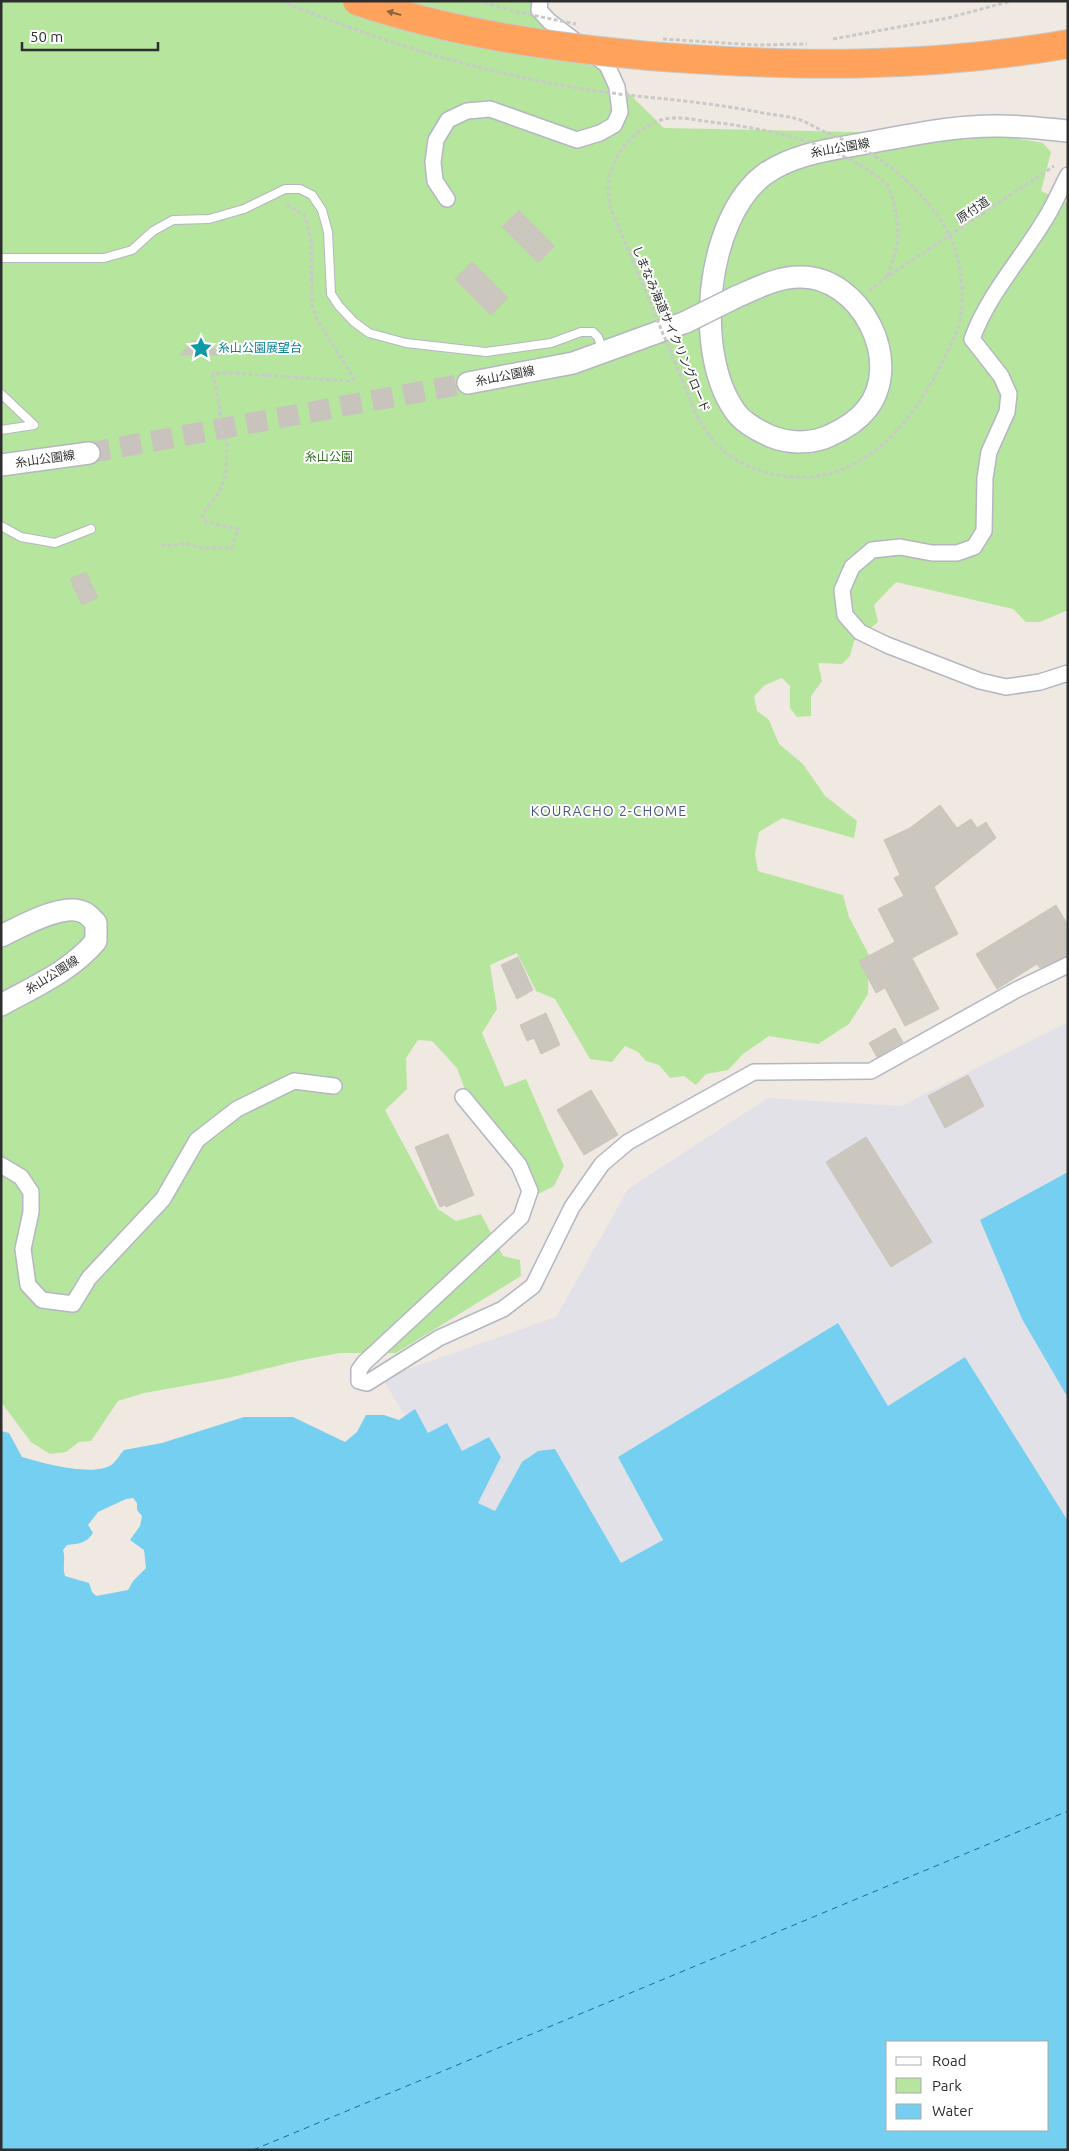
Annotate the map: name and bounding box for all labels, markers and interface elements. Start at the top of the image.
one-way arrow [387,9,402,17]
scale bar [22,20,159,52]
text: 50 m [30,28,63,45]
street label: 糸山公園線 [809,136,871,159]
street label: 原付道 [954,194,991,225]
street label: しまなみ海道サイクリングロード [630,244,713,414]
place icon: 糸山公園展望台 [188,335,214,361]
place label: 糸山公園展望台 [218,341,302,354]
street label: 糸山公園線 [474,363,536,388]
street label: 糸山公園線 [14,448,76,469]
park label: 糸山公園 [305,450,353,463]
district label: KOURACHO 2-CHOME [531,803,687,819]
street label: 糸山公園線 [23,953,81,996]
legend [886,2041,1049,2131]
text: Road [932,2052,967,2069]
text: Park [932,2077,962,2094]
text: Water [932,2102,973,2119]

